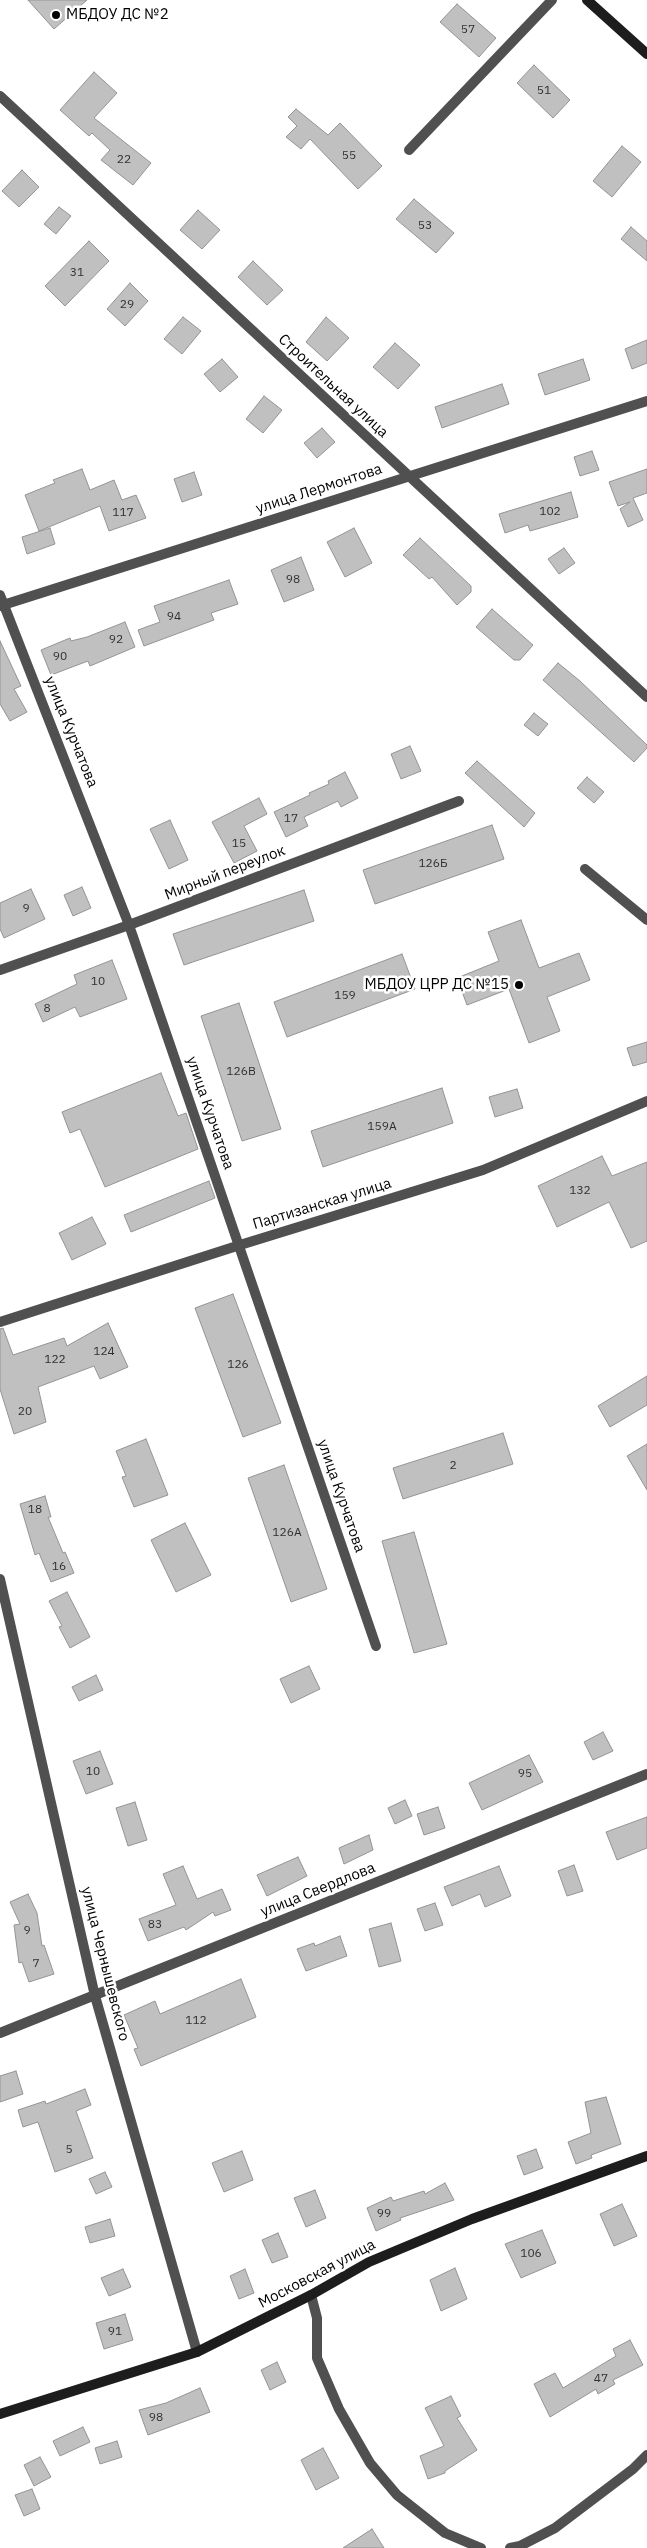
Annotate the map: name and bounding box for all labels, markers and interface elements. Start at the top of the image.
place label: МБДОУ ДС №2 [66,6,169,24]
marker: МБДОУ ДС №2 [50,9,62,21]
house number: 57 [461,23,475,37]
house number: 51 [537,84,551,98]
house number: 55 [342,149,356,163]
house number: 22 [117,153,131,167]
house number: 53 [418,219,432,233]
house number: 31 [70,266,84,280]
house number: 29 [120,298,134,312]
street label: Строительная улица [274,330,392,442]
street label: улица Лермонтова [254,460,384,518]
house number: 102 [539,505,561,519]
house number: 117 [112,506,134,520]
house number: 98 [286,573,300,587]
house number: 94 [167,610,181,624]
house number: 92 [109,633,123,647]
house number: 90 [53,650,67,664]
street label: улица Курчатова [41,674,101,790]
house number: 17 [284,812,298,826]
house number: 15 [232,837,246,851]
street label: Мирный переулок [162,842,288,904]
house number: 126Б [418,857,448,871]
house number: 9 [22,902,30,916]
house number: 10 [91,975,105,989]
place label: МБДОУ ЦРР ДС №15 [365,976,509,994]
marker: МБДОУ ЦРР ДС №15 [513,979,525,991]
house number: 159 [334,989,356,1003]
house number: 8 [43,1002,51,1016]
street label: улица Курчатова [182,1054,238,1172]
house number: 126В [226,1065,256,1079]
house number: 159А [367,1120,397,1134]
street label: Партизанская улица [251,1174,393,1234]
house number: 132 [569,1184,591,1198]
house number: 124 [93,1345,115,1359]
house number: 122 [44,1353,66,1367]
house number: 126 [227,1358,249,1372]
house number: 20 [18,1405,32,1419]
street label: улица Курчатова [313,1437,369,1555]
house number: 2 [449,1459,457,1473]
house number: 18 [28,1503,42,1517]
house number: 126А [272,1526,302,1540]
house number: 16 [52,1560,66,1574]
house number: 10 [86,1765,100,1779]
house number: 95 [518,1767,532,1781]
street label: улица Свердлова [258,1859,378,1921]
street label: улица Чернышевского [77,1885,133,2043]
house number: 83 [148,1918,162,1932]
house number: 9 [23,1924,31,1938]
house number: 7 [32,1957,40,1971]
house number: 112 [185,2014,207,2028]
house number: 5 [65,2143,73,2157]
house number: 99 [377,2207,391,2221]
street label: Московская улица [256,2236,378,2312]
house number: 106 [520,2247,542,2261]
house number: 91 [108,2325,122,2339]
house number: 47 [594,2372,608,2386]
house number: 98 [149,2411,163,2425]

